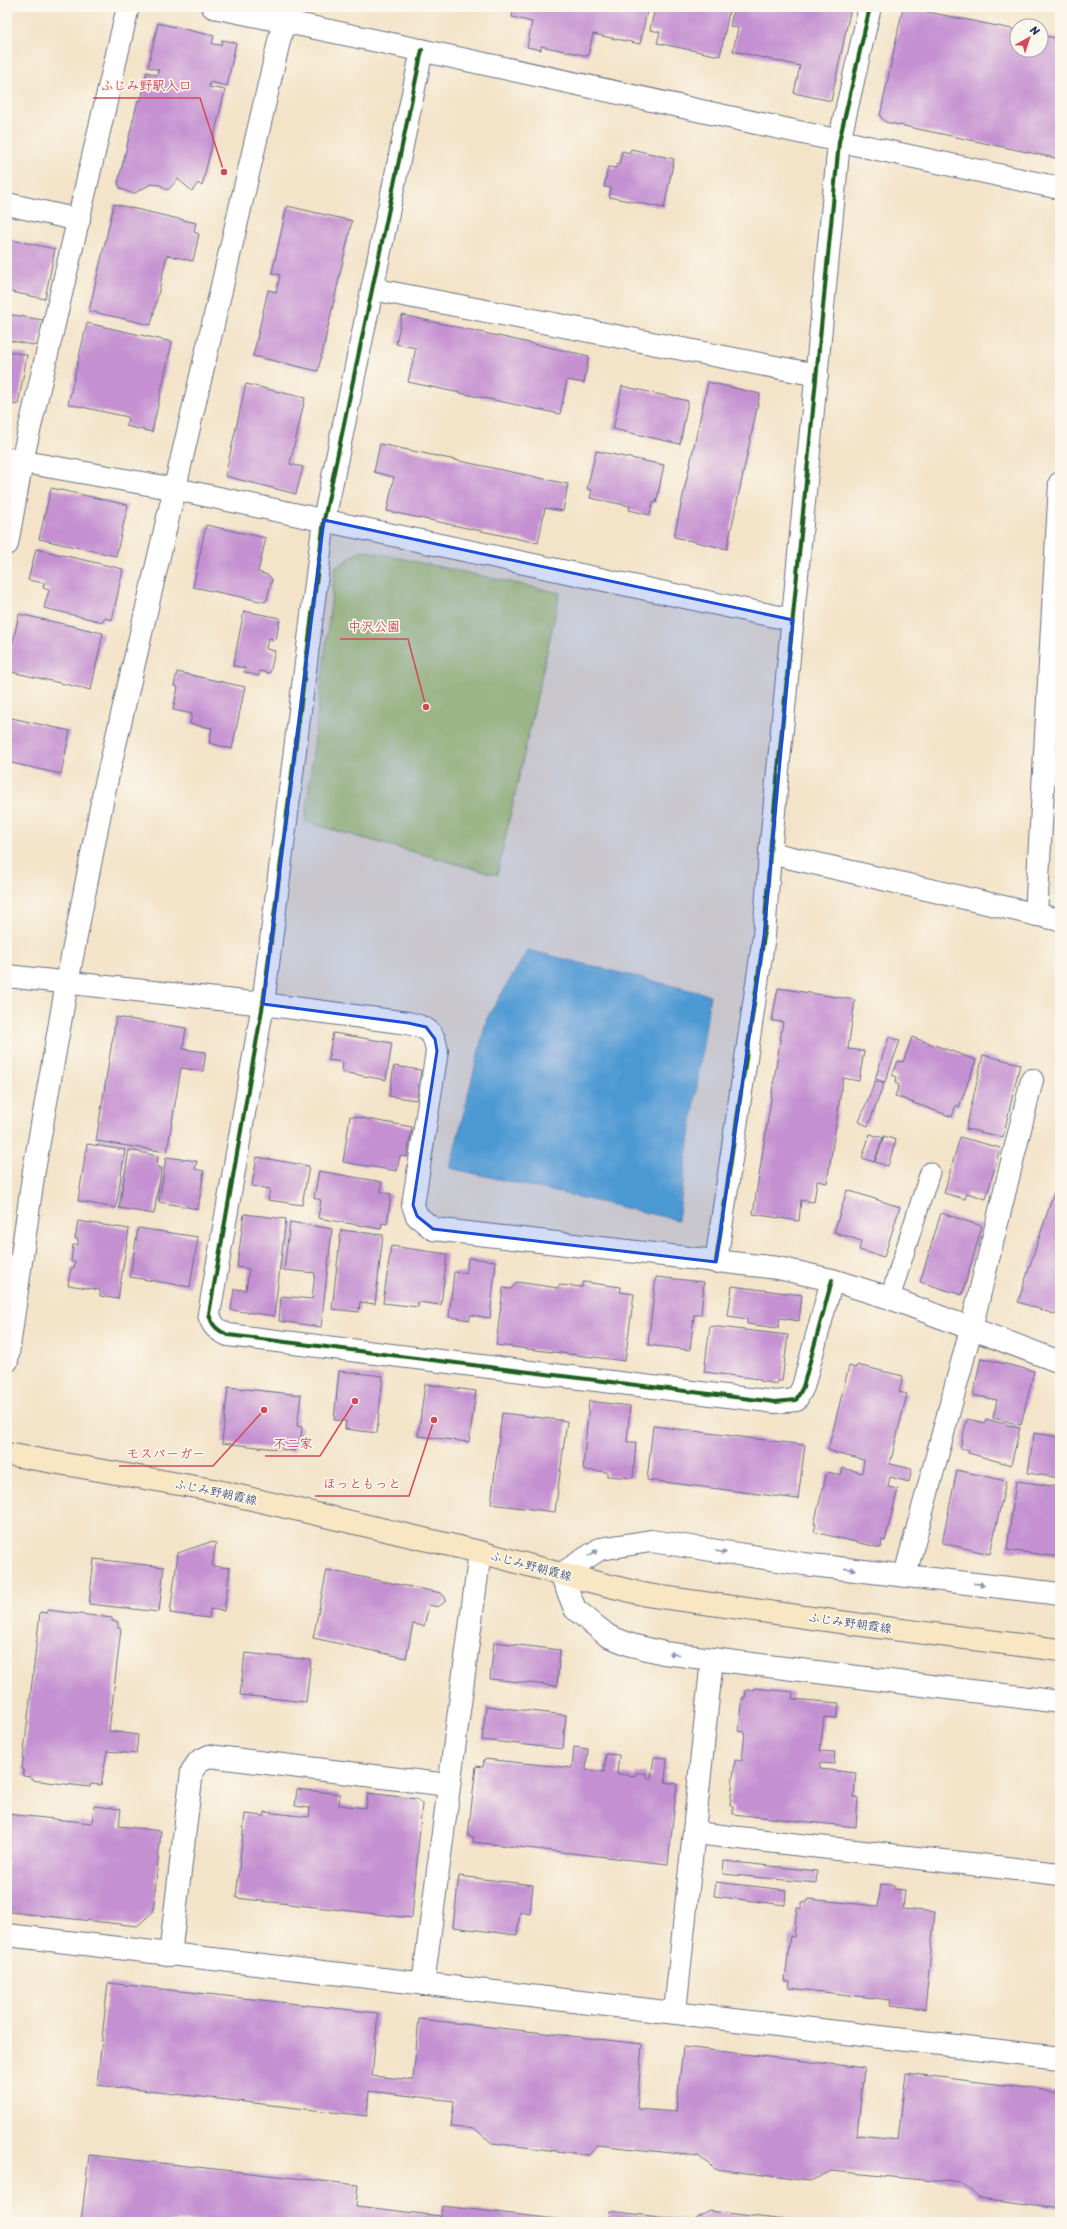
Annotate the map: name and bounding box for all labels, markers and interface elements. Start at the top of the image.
north arrow [1009,18,1049,58]
text: N [1025,20,1044,41]
callout: ふじみ野駅入口 [93,73,200,98]
text: ふじみ野駅入口 [100,74,192,97]
callout: 中沢公園 [340,614,408,639]
text: 中沢公園 [348,615,400,638]
callout: 不二家 [265,1431,320,1456]
text: 不二家 [273,1432,313,1455]
callout: モスバーガー [119,1441,213,1466]
text: モスバーガー [127,1442,205,1465]
callout: ほっともっと [315,1471,409,1496]
text: ほっともっと [323,1472,401,1495]
street label: ふじみ野朝霞線 [173,1473,259,1511]
street label: ふじみ野朝霞線 [488,1545,574,1587]
one-way arrow [715,1549,727,1555]
one-way arrow [587,1550,599,1557]
one-way arrow [843,1566,856,1572]
one-way arrow [973,1581,985,1587]
street label: ふじみ野朝霞線 [807,1606,893,1640]
one-way arrow [668,1651,680,1657]

